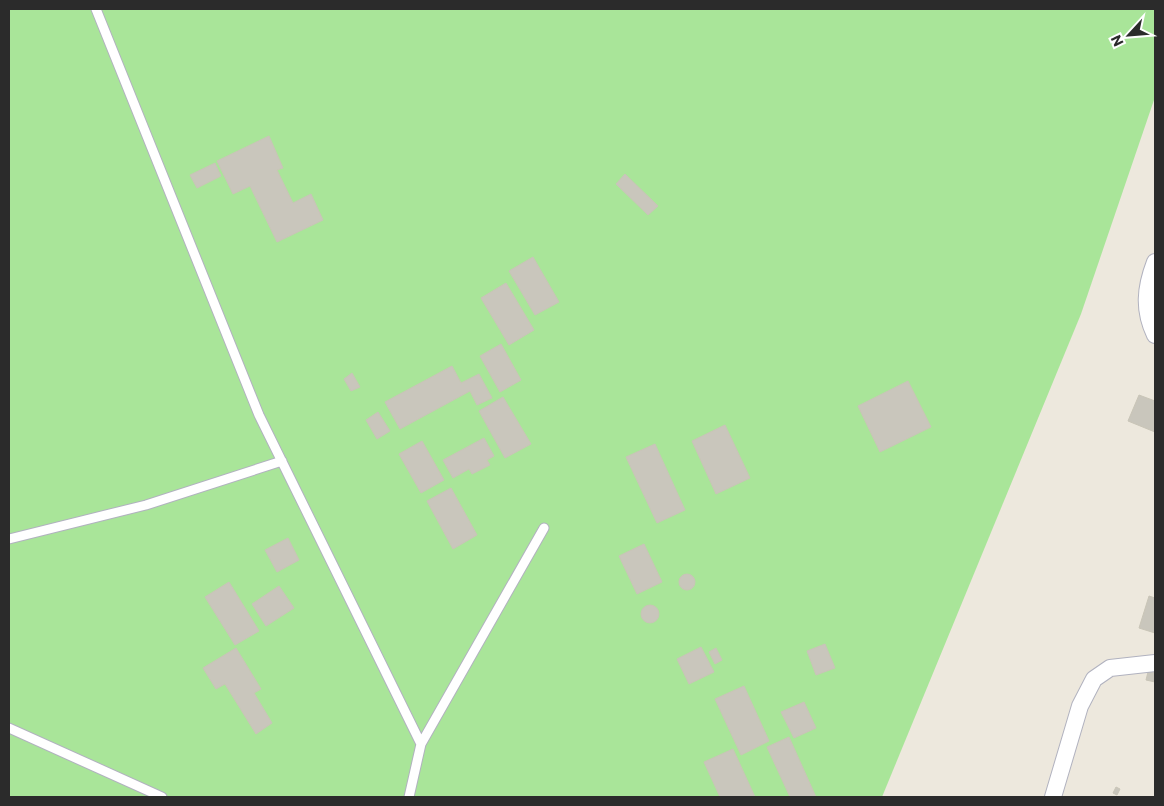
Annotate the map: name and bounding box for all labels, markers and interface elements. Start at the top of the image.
north arrow [1104,10,1154,60]
text: N [1107,32,1127,49]

